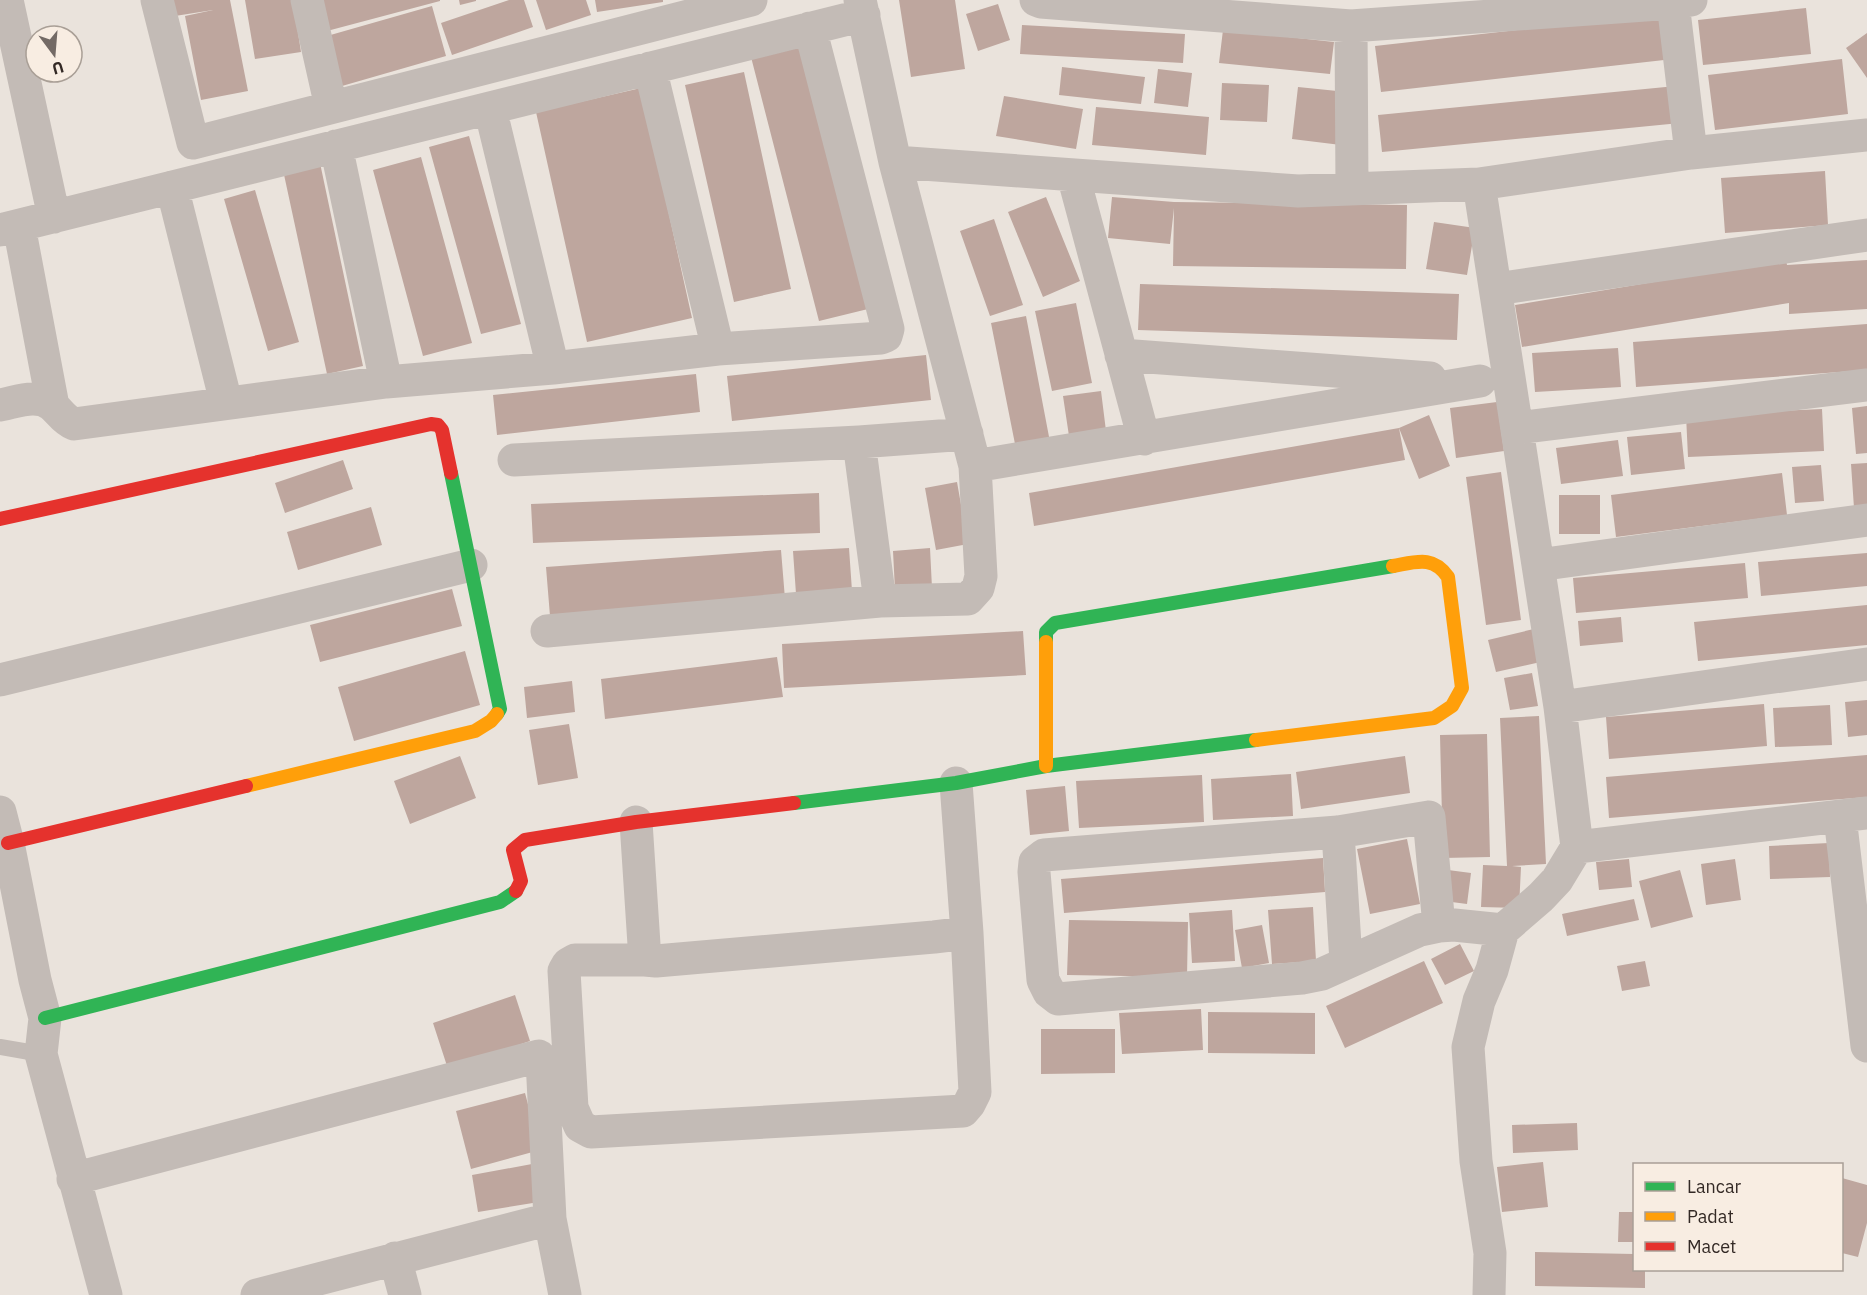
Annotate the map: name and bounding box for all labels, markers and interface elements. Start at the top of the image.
north arrow [24,24,84,84]
text: U [50,57,66,80]
legend [1633,1163,1843,1271]
text: Lancar [1687,1175,1742,1198]
text: Padat [1687,1205,1734,1228]
text: Macet [1687,1235,1736,1258]

